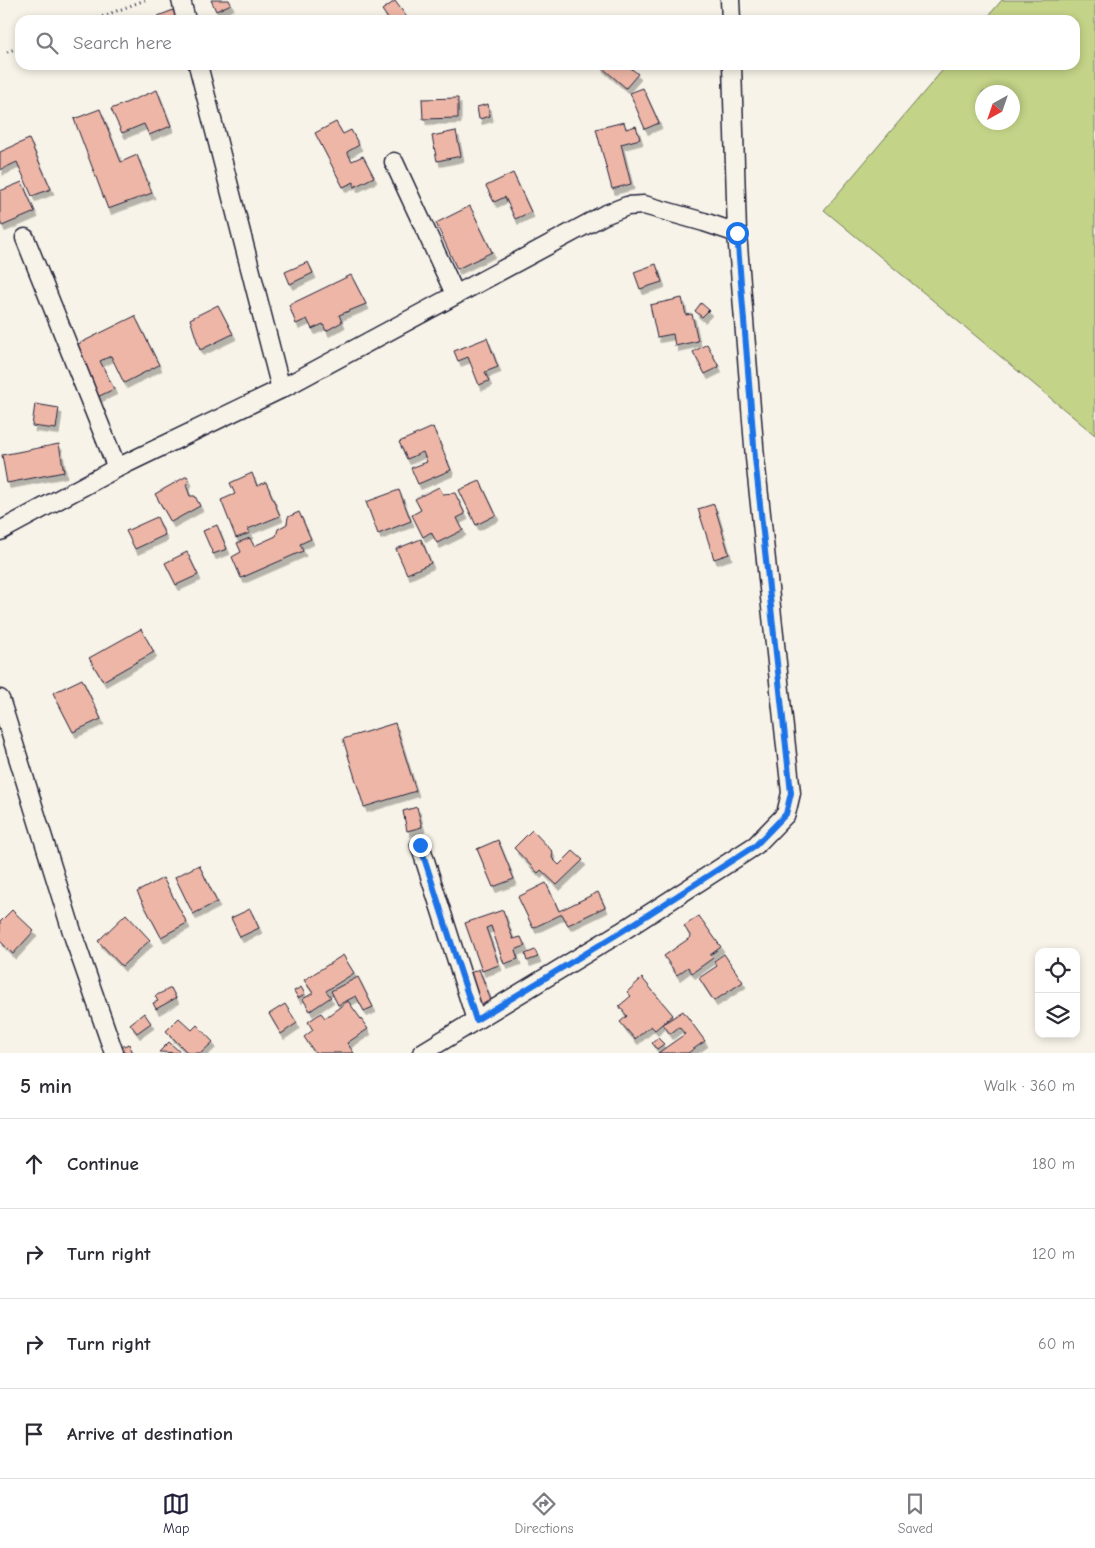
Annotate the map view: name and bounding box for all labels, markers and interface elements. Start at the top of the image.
search box [15,15,1080,70]
icon: search [33,29,61,57]
text: Search here [73,32,172,54]
north arrow [975,85,1020,130]
route start [726,222,749,245]
route end [409,834,432,857]
map controls [1035,948,1080,1038]
button: locate [1035,948,1080,993]
button: layers [1035,993,1080,1038]
text: 5 min [20,1074,72,1098]
text: Walk · 360 m [984,1077,1075,1095]
icon: ahead [20,1150,48,1178]
text: Continue [67,1153,139,1175]
text: 180 m [1032,1155,1075,1173]
icon: right [20,1240,48,1268]
text: Turn right [67,1243,151,1265]
text: 120 m [1032,1245,1075,1263]
icon: right [20,1330,48,1358]
text: Turn right [67,1333,151,1355]
text: 60 m [1038,1335,1075,1353]
icon: arrive [20,1420,48,1448]
text: Arrive at destination [67,1423,233,1445]
tab: Map [162,1490,190,1537]
tab: Directions [514,1490,574,1537]
tab: Saved [898,1490,933,1537]

